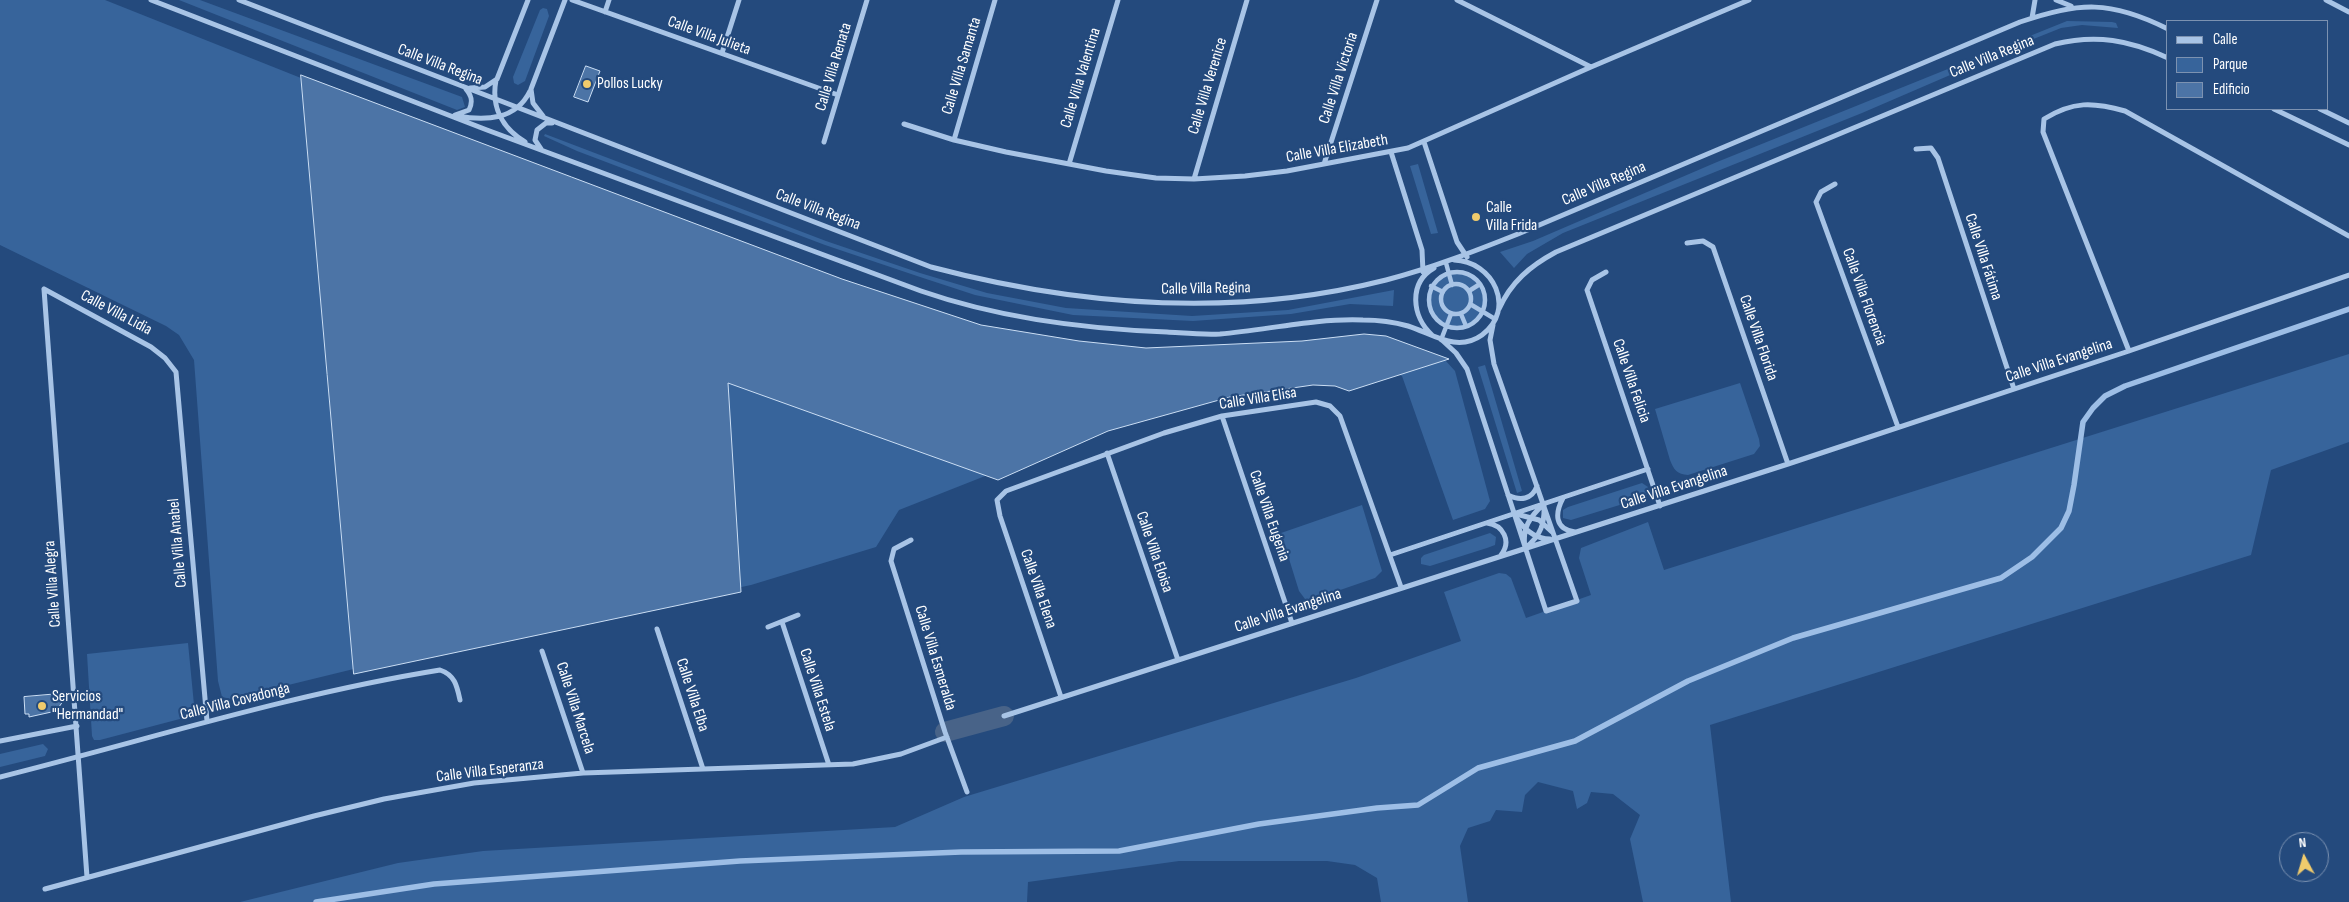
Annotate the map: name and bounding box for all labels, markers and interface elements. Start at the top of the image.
street label: Calle Villa Julieta [665,12,753,60]
street label: Calle Villa Samanta [938,15,986,117]
legend [2166,20,2329,110]
street label: Calle Villa Renata [812,21,856,113]
street label: Calle Villa Valentina [1057,26,1105,130]
street label: Calle Villa Victoria [1315,30,1363,126]
text: Calle [2213,30,2237,49]
street label: Calle Villa Regina [1947,31,2037,83]
street label: Calle Villa Verenice [1184,35,1232,137]
street label: Calle Villa Regina [395,40,485,90]
text: Parque [2213,55,2248,74]
place label: Pollos Lucky [597,74,663,94]
marker: Pollos Lucky [581,78,593,90]
text: Edificio [2213,80,2250,99]
street label: Calle Villa Elizabeth [1285,131,1389,167]
street label: Calle Villa Regina [1559,158,1649,210]
street label: Calle Villa Regina [773,185,863,235]
place label: Calle Villa Frida [1486,198,1537,236]
marker: Calle Villa Frida [1470,211,1482,223]
street label: Calle Villa Fátima [1960,211,2006,303]
street label: Calle Villa Florencia [1837,246,1891,348]
street label: Calle Villa Regina [1161,279,1251,299]
street label: Calle Villa Lidia [77,286,155,340]
street label: Calle Villa Florida [1734,293,1782,383]
street label: Calle Villa Evangelina [2003,335,2115,387]
street label: Calle Villa Felicia [1608,337,1654,425]
street label: Calle Villa Elisa [1218,383,1298,415]
street label: Calle Villa Evangelina [1618,462,1730,514]
street label: Calle Villa Eugenia [1244,468,1294,564]
street label: Calle Villa Anabel [165,498,191,588]
street label: Calle Villa Eloisa [1131,509,1177,595]
street label: Calle Villa Alegra [40,540,66,628]
street label: Calle Villa Elena [1016,547,1060,631]
street label: Calle Villa Evangelina [1232,585,1344,637]
street label: Calle Villa Esmeralda [910,603,960,713]
street label: Calle Villa Estela [795,646,839,734]
street label: Calle Villa Elba [671,656,713,734]
street label: Calle Villa Marcela [551,660,599,756]
street label: Calle Villa Covadonga [178,679,292,725]
place label: Servicios "Hermandad" [52,687,123,725]
marker: Servicios "Hermandad" [36,700,48,712]
street label: Calle Villa Esperanza [435,755,545,787]
north arrow [2279,832,2329,882]
text: N [2298,834,2307,851]

